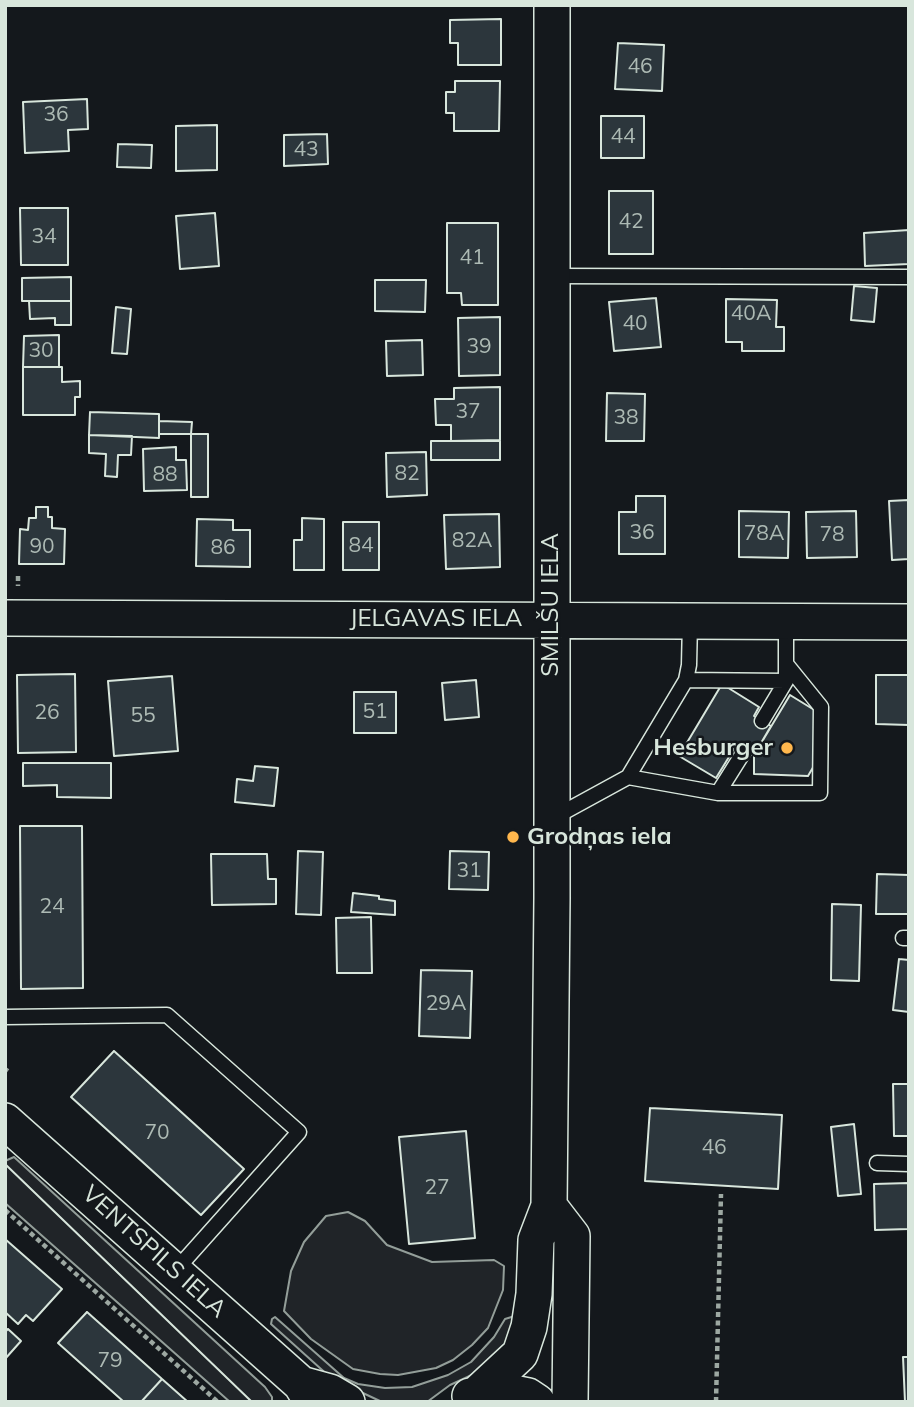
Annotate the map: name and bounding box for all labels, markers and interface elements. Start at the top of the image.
house number: 46 [627,54,653,80]
house number: 36 [43,102,69,128]
house number: 44 [610,124,636,150]
house number: 43 [293,137,319,163]
house number: 42 [618,209,644,235]
house number: 34 [31,224,57,250]
house number: 41 [459,245,485,271]
house number: 40A [731,301,771,327]
house number: 40 [622,311,648,337]
house number: 39 [466,334,492,360]
house number: 30 [28,338,54,364]
house number: 37 [455,399,481,425]
house number: 38 [613,405,639,431]
house number: 82 [394,461,420,487]
house number: 88 [152,462,178,488]
house number: 36 [629,520,655,546]
house number: 78A [744,521,784,547]
house number: 78 [819,522,845,548]
house number: 82A [452,528,492,554]
house number: 84 [348,533,374,559]
street label: SMILŠU IELA [537,533,565,677]
house number: 90 [29,534,55,560]
house number: 86 [210,535,236,561]
street label: JELGAVAS IELA [350,605,522,633]
house number: 51 [362,699,388,725]
house number: 26 [34,700,60,726]
house number: 55 [130,703,156,729]
place label: Hesburger [653,734,773,762]
marker: Hesburger [779,740,795,756]
place label: Grodņas iela [527,823,672,851]
marker: Grodņas iela [505,829,521,845]
house number: 31 [456,858,482,884]
house number: 24 [39,894,65,920]
house number: 29A [426,991,466,1017]
house number: 70 [144,1120,170,1146]
house number: 46 [701,1135,727,1161]
house number: 27 [424,1175,450,1201]
street label: VENTSPILS IELA [76,1180,232,1324]
house number: 79 [97,1348,123,1374]

